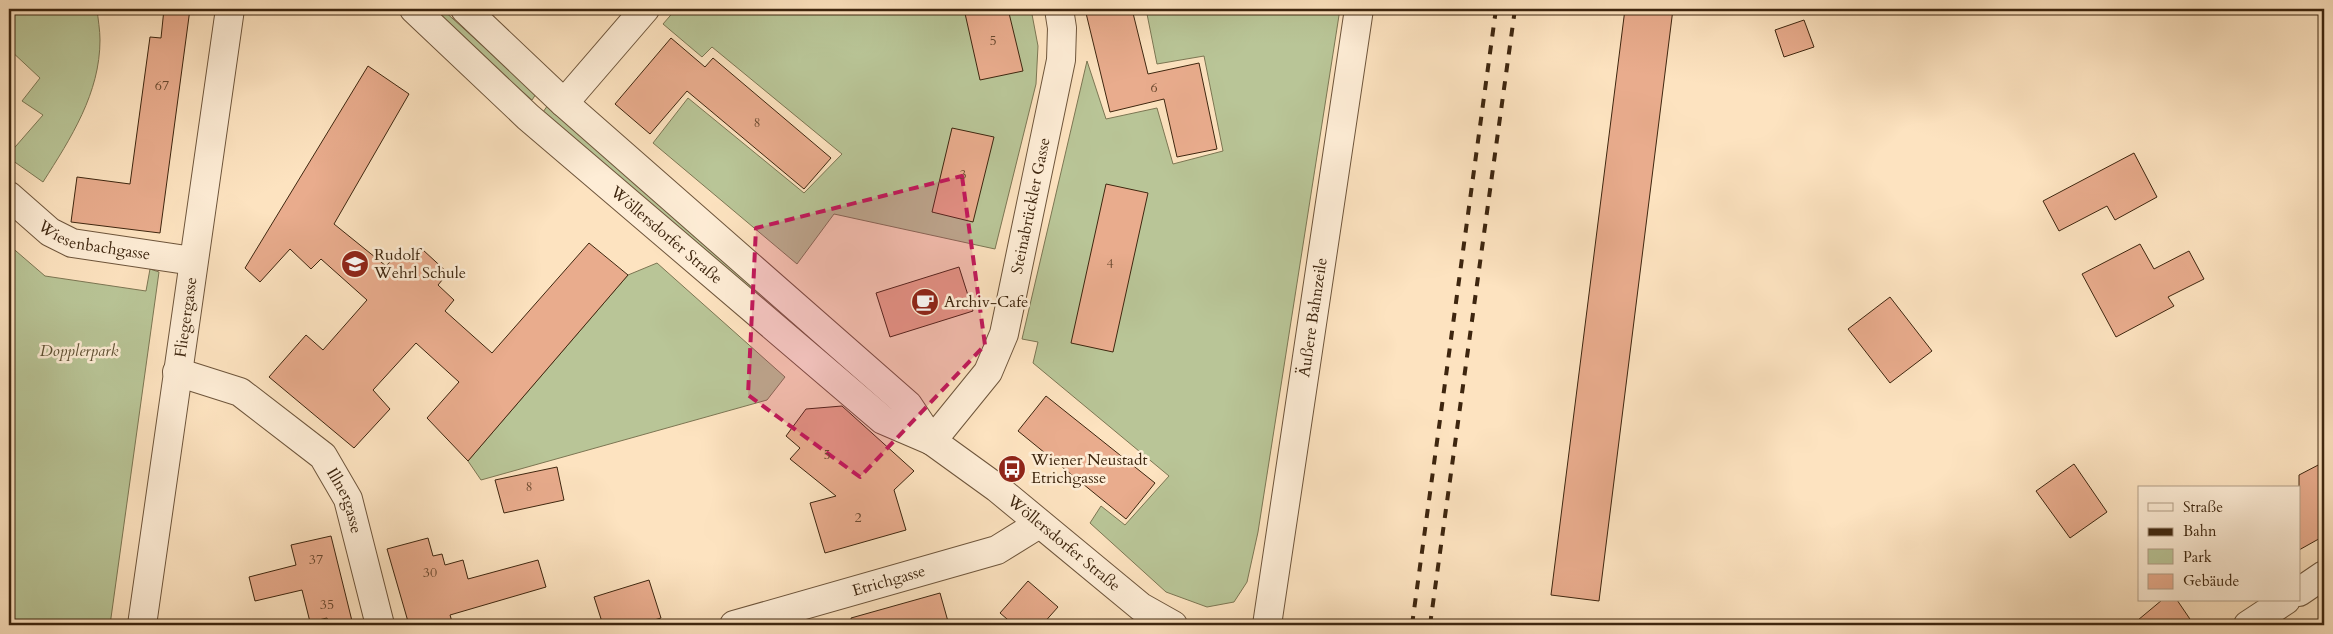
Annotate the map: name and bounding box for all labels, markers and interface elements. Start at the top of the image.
house number: 5 [989,31,997,50]
house number: 67 [155,76,169,95]
house number: 6 [1150,78,1158,97]
house number: 8 [753,113,761,132]
street label: Steinabrückler Gasse [1006,136,1056,276]
house number: 3 [959,165,967,184]
street label: Wöllersdorfer Straße [605,180,727,289]
street label: Wiesenbachgasse [32,215,152,266]
place label: Rudolf Wehrl Schule [373,244,466,284]
school or university icon: Rudolf Wehrl Schule [340,249,370,279]
house number: 4 [1106,254,1114,273]
street label: Äußere Bahnzeile [1293,256,1333,379]
street label: Fliegergasse [169,276,203,359]
cafe icon: Archiv-Cafe [910,287,940,317]
place label: Archiv-Cafe [944,291,1028,313]
park label: Dopplerpark [40,340,118,362]
house number: 5 [823,445,831,464]
place label: Wiener Neustadt Etrichgasse [1030,449,1148,489]
bus stop icon: Wiener Neustadt Etrichgasse [997,454,1027,484]
street label: Illnergasse [321,464,367,536]
house number: 8 [525,477,533,496]
legend [2138,486,2300,602]
street label: Wöllersdorfer Straße [1002,489,1125,597]
text: Straße [2183,497,2223,517]
house number: 2 [854,508,862,527]
text: Bahn [2183,521,2217,541]
text: Park [2183,547,2212,567]
house number: 37 [309,550,323,569]
street label: Etrichgasse [850,560,928,602]
house number: 30 [423,563,437,582]
text: Gebäude [2183,571,2240,591]
house number: 35 [320,595,334,614]

